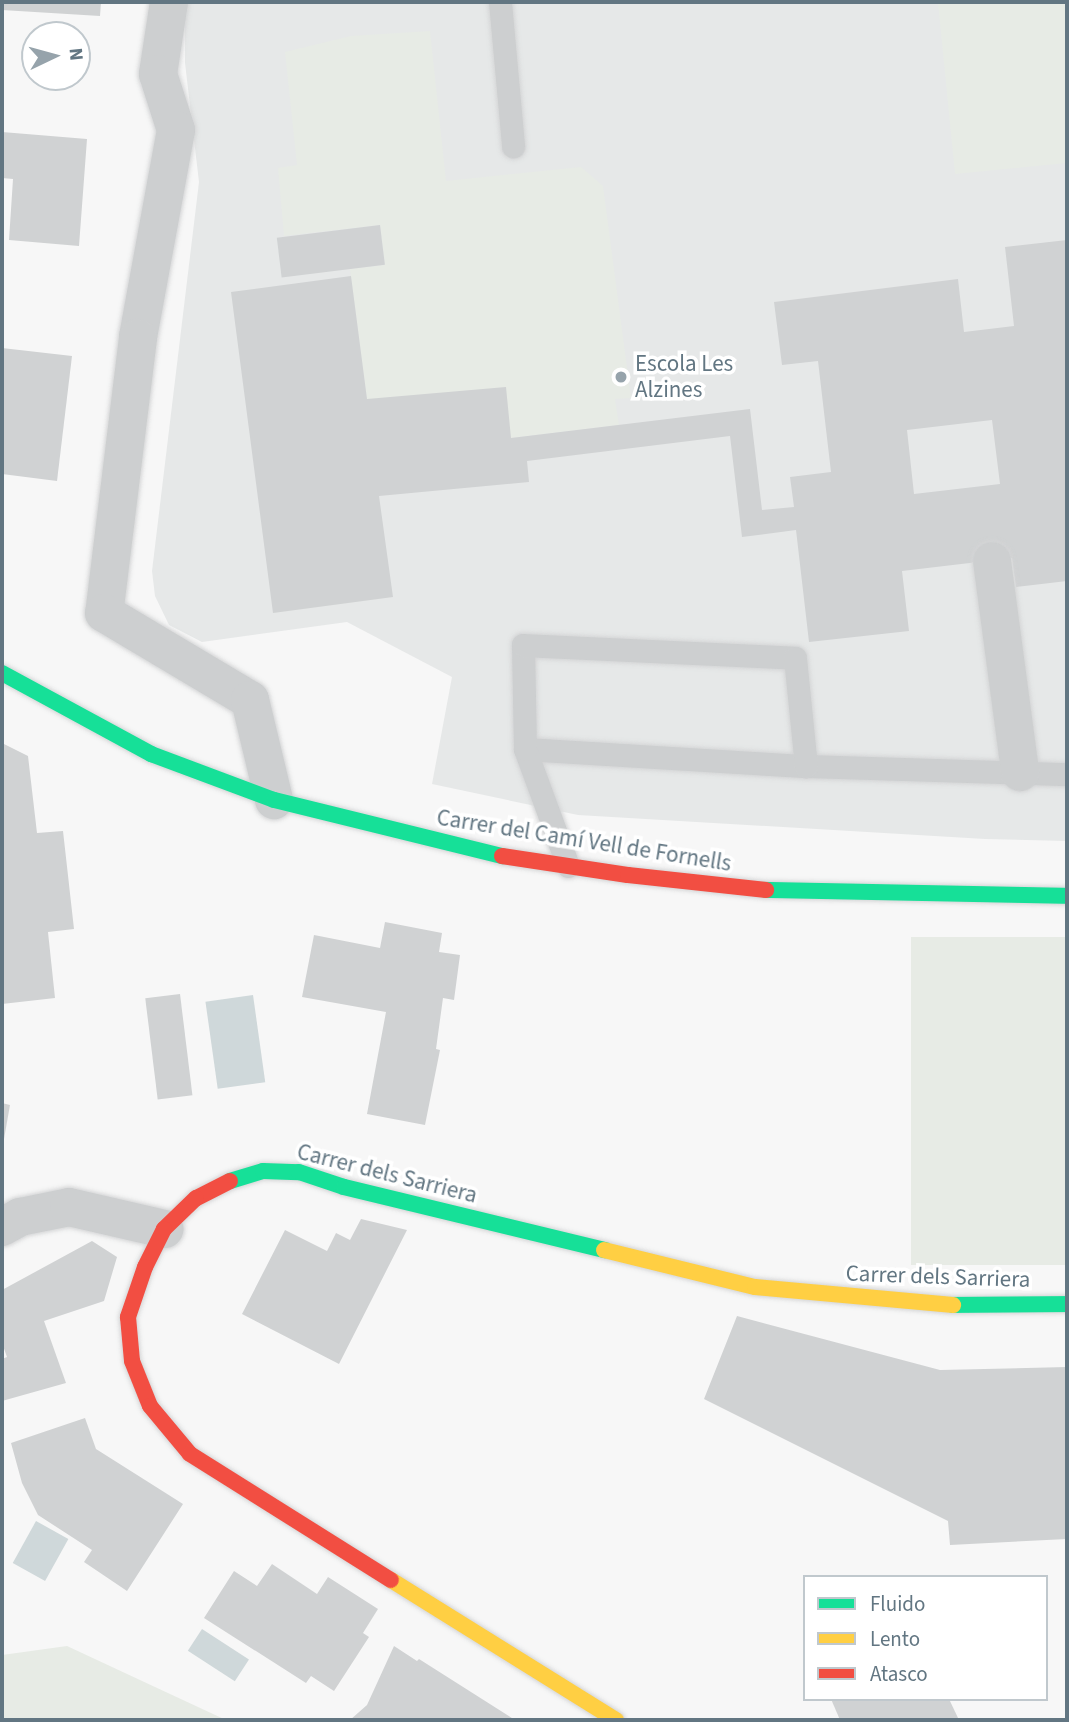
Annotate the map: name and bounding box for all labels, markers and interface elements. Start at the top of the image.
north arrow [21,21,91,91]
text: N [61,47,89,62]
place label: Escola Les Alzines [635,350,733,404]
marker: Escola Les Alzines [613,369,629,385]
street label: Carrer del Camí Vell de Fornells [435,804,733,878]
street label: Carrer dels Sarriera [294,1138,480,1210]
street label: Carrer dels Sarriera [845,1260,1031,1294]
legend [803,1575,1048,1701]
text: Fluido [870,1589,925,1619]
text: Lento [870,1624,920,1654]
text: Atasco [870,1659,928,1689]

